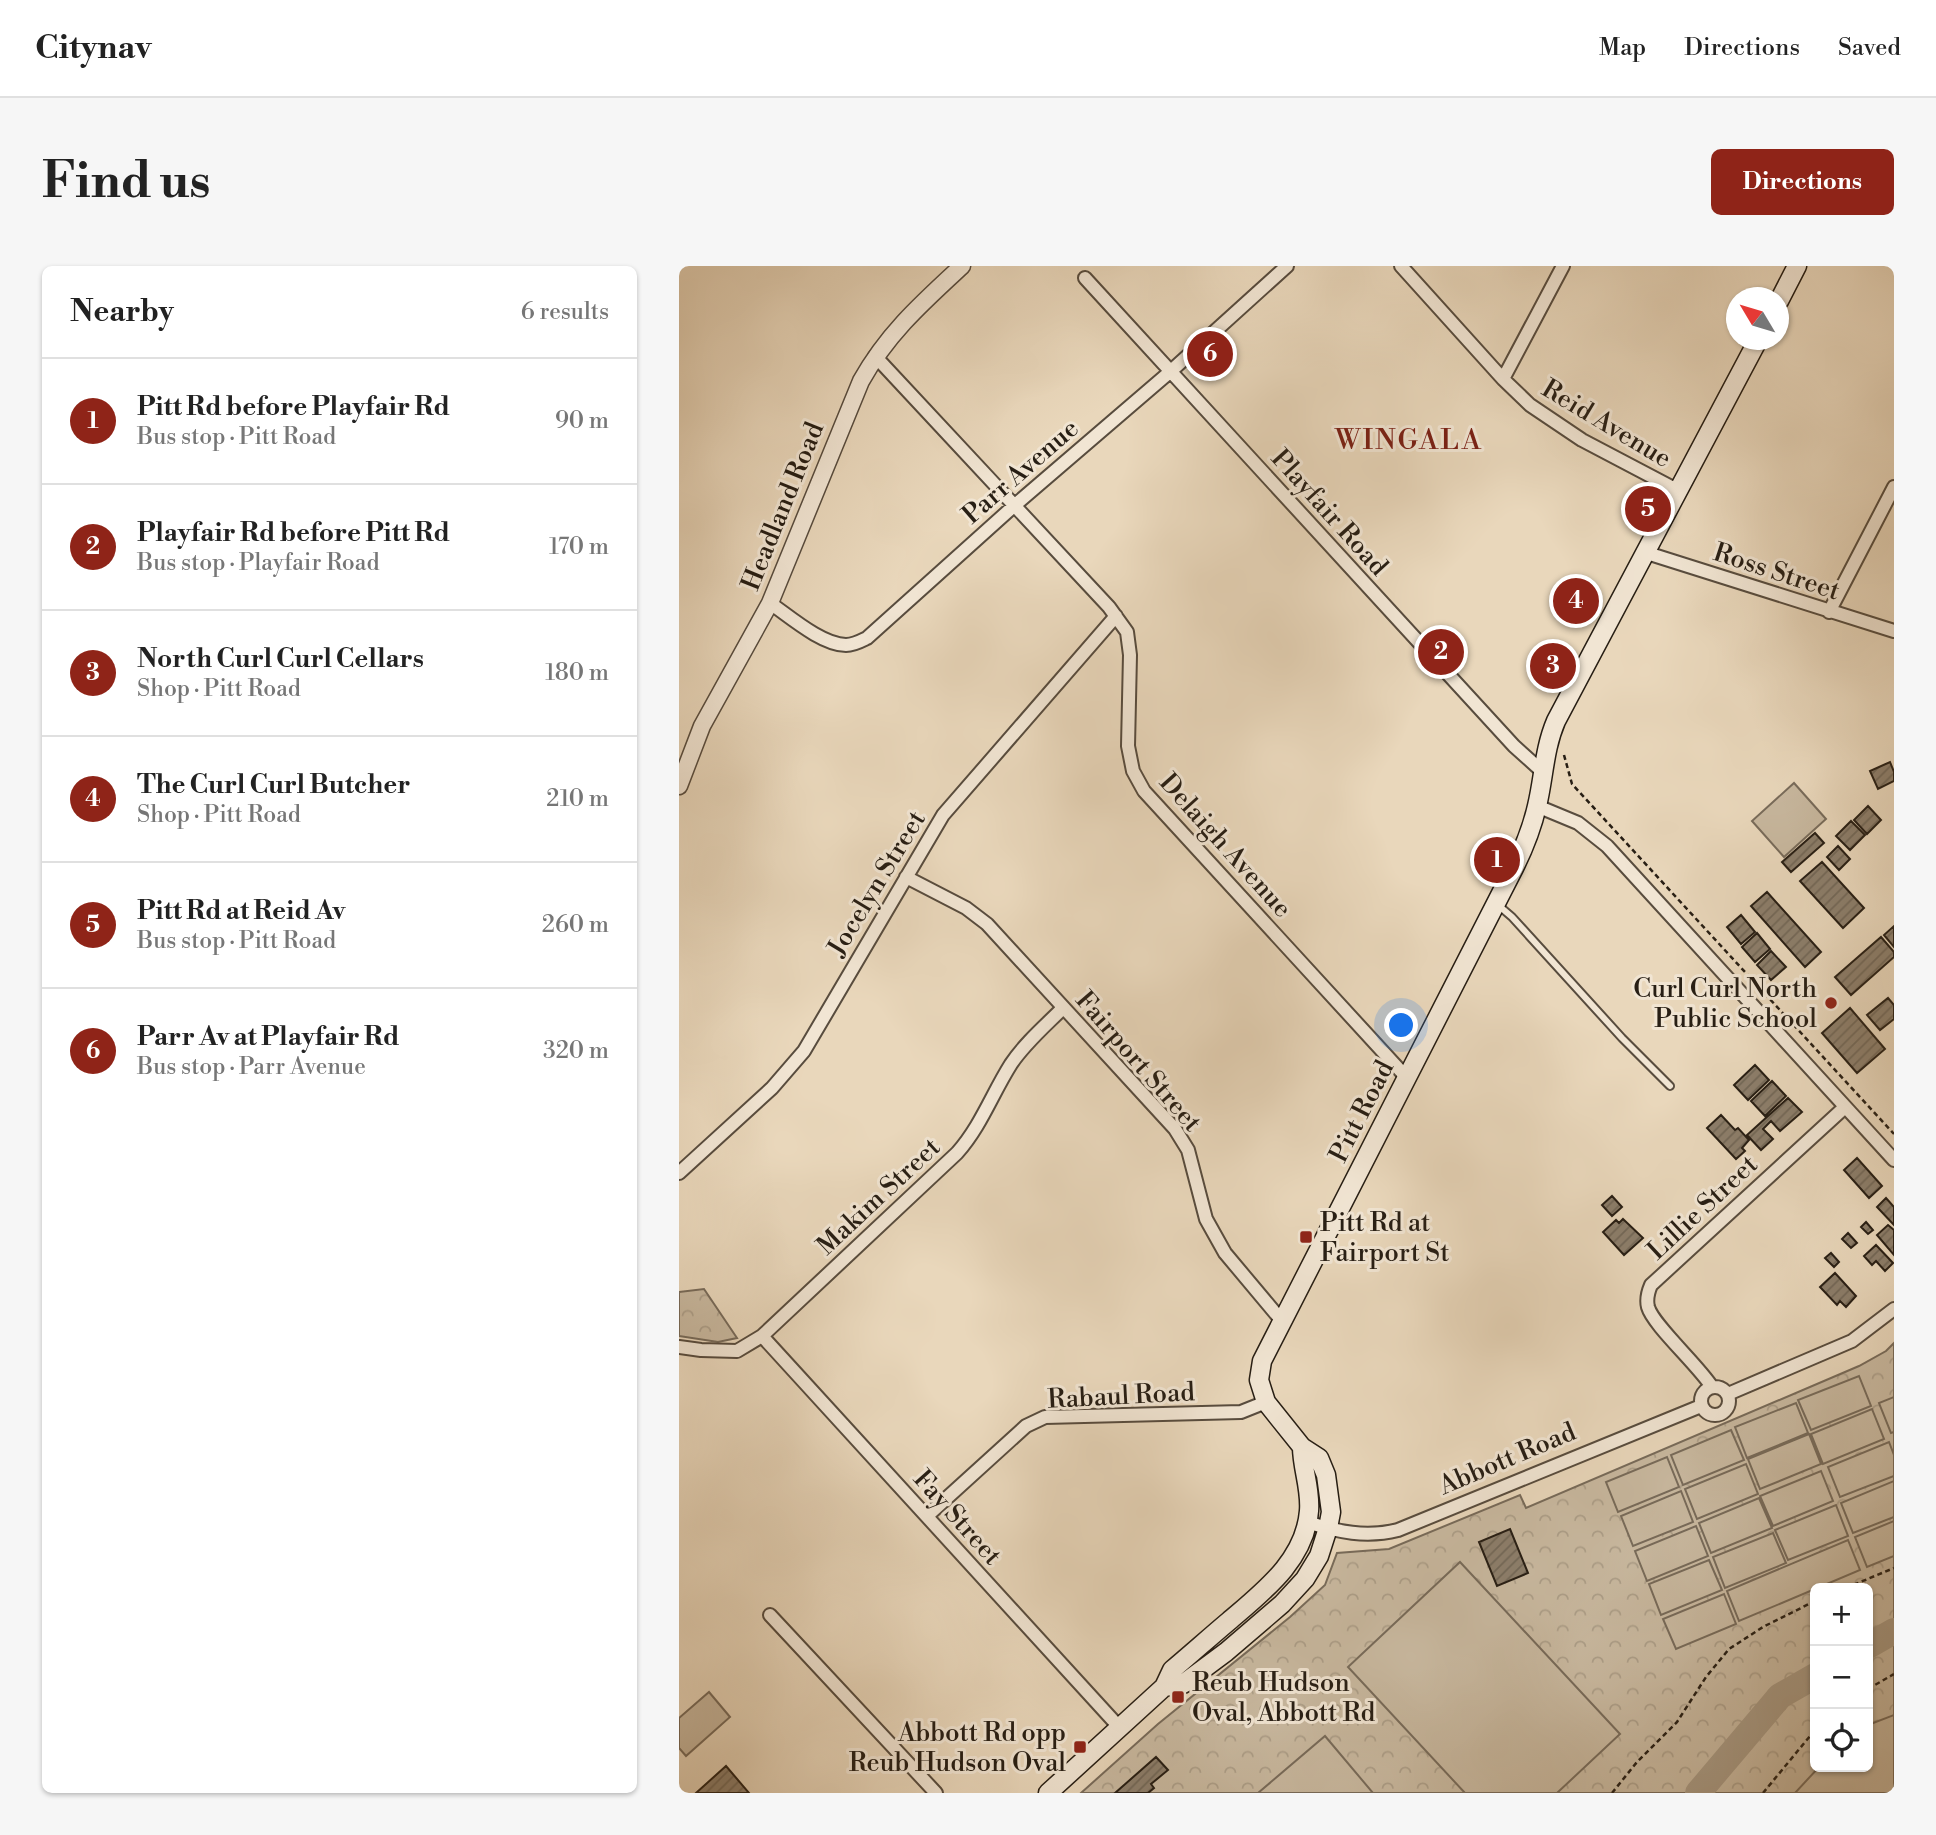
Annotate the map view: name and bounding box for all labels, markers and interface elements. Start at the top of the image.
text: Citynav [35,28,152,69]
text: Map [1599,33,1646,63]
text: Directions [1684,33,1800,63]
text: Saved [1838,33,1901,63]
button: Directions [1711,149,1894,215]
text: Find us [42,152,211,213]
north arrow [1726,287,1789,350]
text: Nearby [70,293,174,331]
text: 6 results [521,298,609,326]
pin: 6 [1187,328,1233,380]
street label: Reid Avenue [1536,373,1677,475]
text: Pitt Rd before Playfair Rd [137,391,450,423]
text: 1 [87,407,99,435]
text: 90 m [555,407,609,435]
street label: Parr Avenue [956,413,1085,531]
street label: Headland Road [735,417,831,595]
text: Bus stop · Pitt Road [137,423,336,451]
district label: WINGALA [1334,423,1483,458]
street label: Playfair Road [1264,443,1395,583]
pin: 5 [1625,483,1671,535]
text: Playfair Rd before Pitt Rd [137,517,450,549]
text: 2 [86,533,100,561]
text: 170 m [549,533,609,561]
street label: Ross Street [1709,536,1844,607]
text: Bus stop · Playfair Road [137,549,379,577]
pin: 4 [1553,575,1599,627]
pin: 2 [1418,626,1464,678]
pin: 3 [1530,640,1576,692]
text: North Curl Curl Cellars [137,643,424,675]
text: 3 [86,659,100,687]
text: 180 m [545,659,609,687]
text: Shop · Pitt Road [137,675,301,703]
street label: Delaigh Avenue [1152,767,1298,924]
text: The Curl Curl Butcher [137,769,410,801]
text: 4 [85,785,101,813]
text: 210 m [546,785,609,813]
text: Shop · Pitt Road [137,801,301,829]
street label: Jocelyn Street [820,805,933,963]
pin: 1 [1474,834,1520,886]
text: Pitt Rd at Reid Av [137,895,345,927]
text: 5 [86,911,100,939]
text: 260 m [542,911,609,939]
text: Bus stop · Pitt Road [137,927,336,955]
place label: Curl Curl North Public School [1633,973,1817,1035]
street label: Fairport Street [1068,985,1208,1139]
marker: Curl Curl North Public School [1823,995,1839,1011]
your location [1384,1008,1418,1042]
text: Parr Av at Playfair Rd [137,1021,399,1053]
text: 6 [86,1037,100,1065]
text: 320 m [543,1037,609,1065]
text: Bus stop · Parr Avenue [137,1053,366,1081]
street label: Pitt Road [1323,1055,1401,1168]
street label: Makim Street [810,1131,947,1262]
street label: Lillie Street [1641,1149,1764,1267]
place label: Pitt Rd at Fairport St [1320,1207,1449,1269]
marker: Pitt Rd at Fairport St [1298,1229,1314,1245]
street label: Rabaul Road [1046,1376,1196,1416]
street label: Abbott Road [1433,1416,1581,1502]
street label: Fay Street [906,1463,1008,1572]
map controls [1810,1583,1873,1772]
button: + [1810,1583,1873,1646]
button: − [1810,1646,1873,1709]
place label: Reub Hudson Oval, Abbott Rd [1192,1667,1376,1729]
marker: Reub Hudson Oval, Abbott Rd [1170,1689,1186,1705]
button: locate [1810,1709,1873,1772]
place label: Abbott Rd opp Reub Hudson Oval [849,1717,1066,1779]
marker: Abbott Rd opp Reub Hudson Oval [1072,1739,1088,1755]

